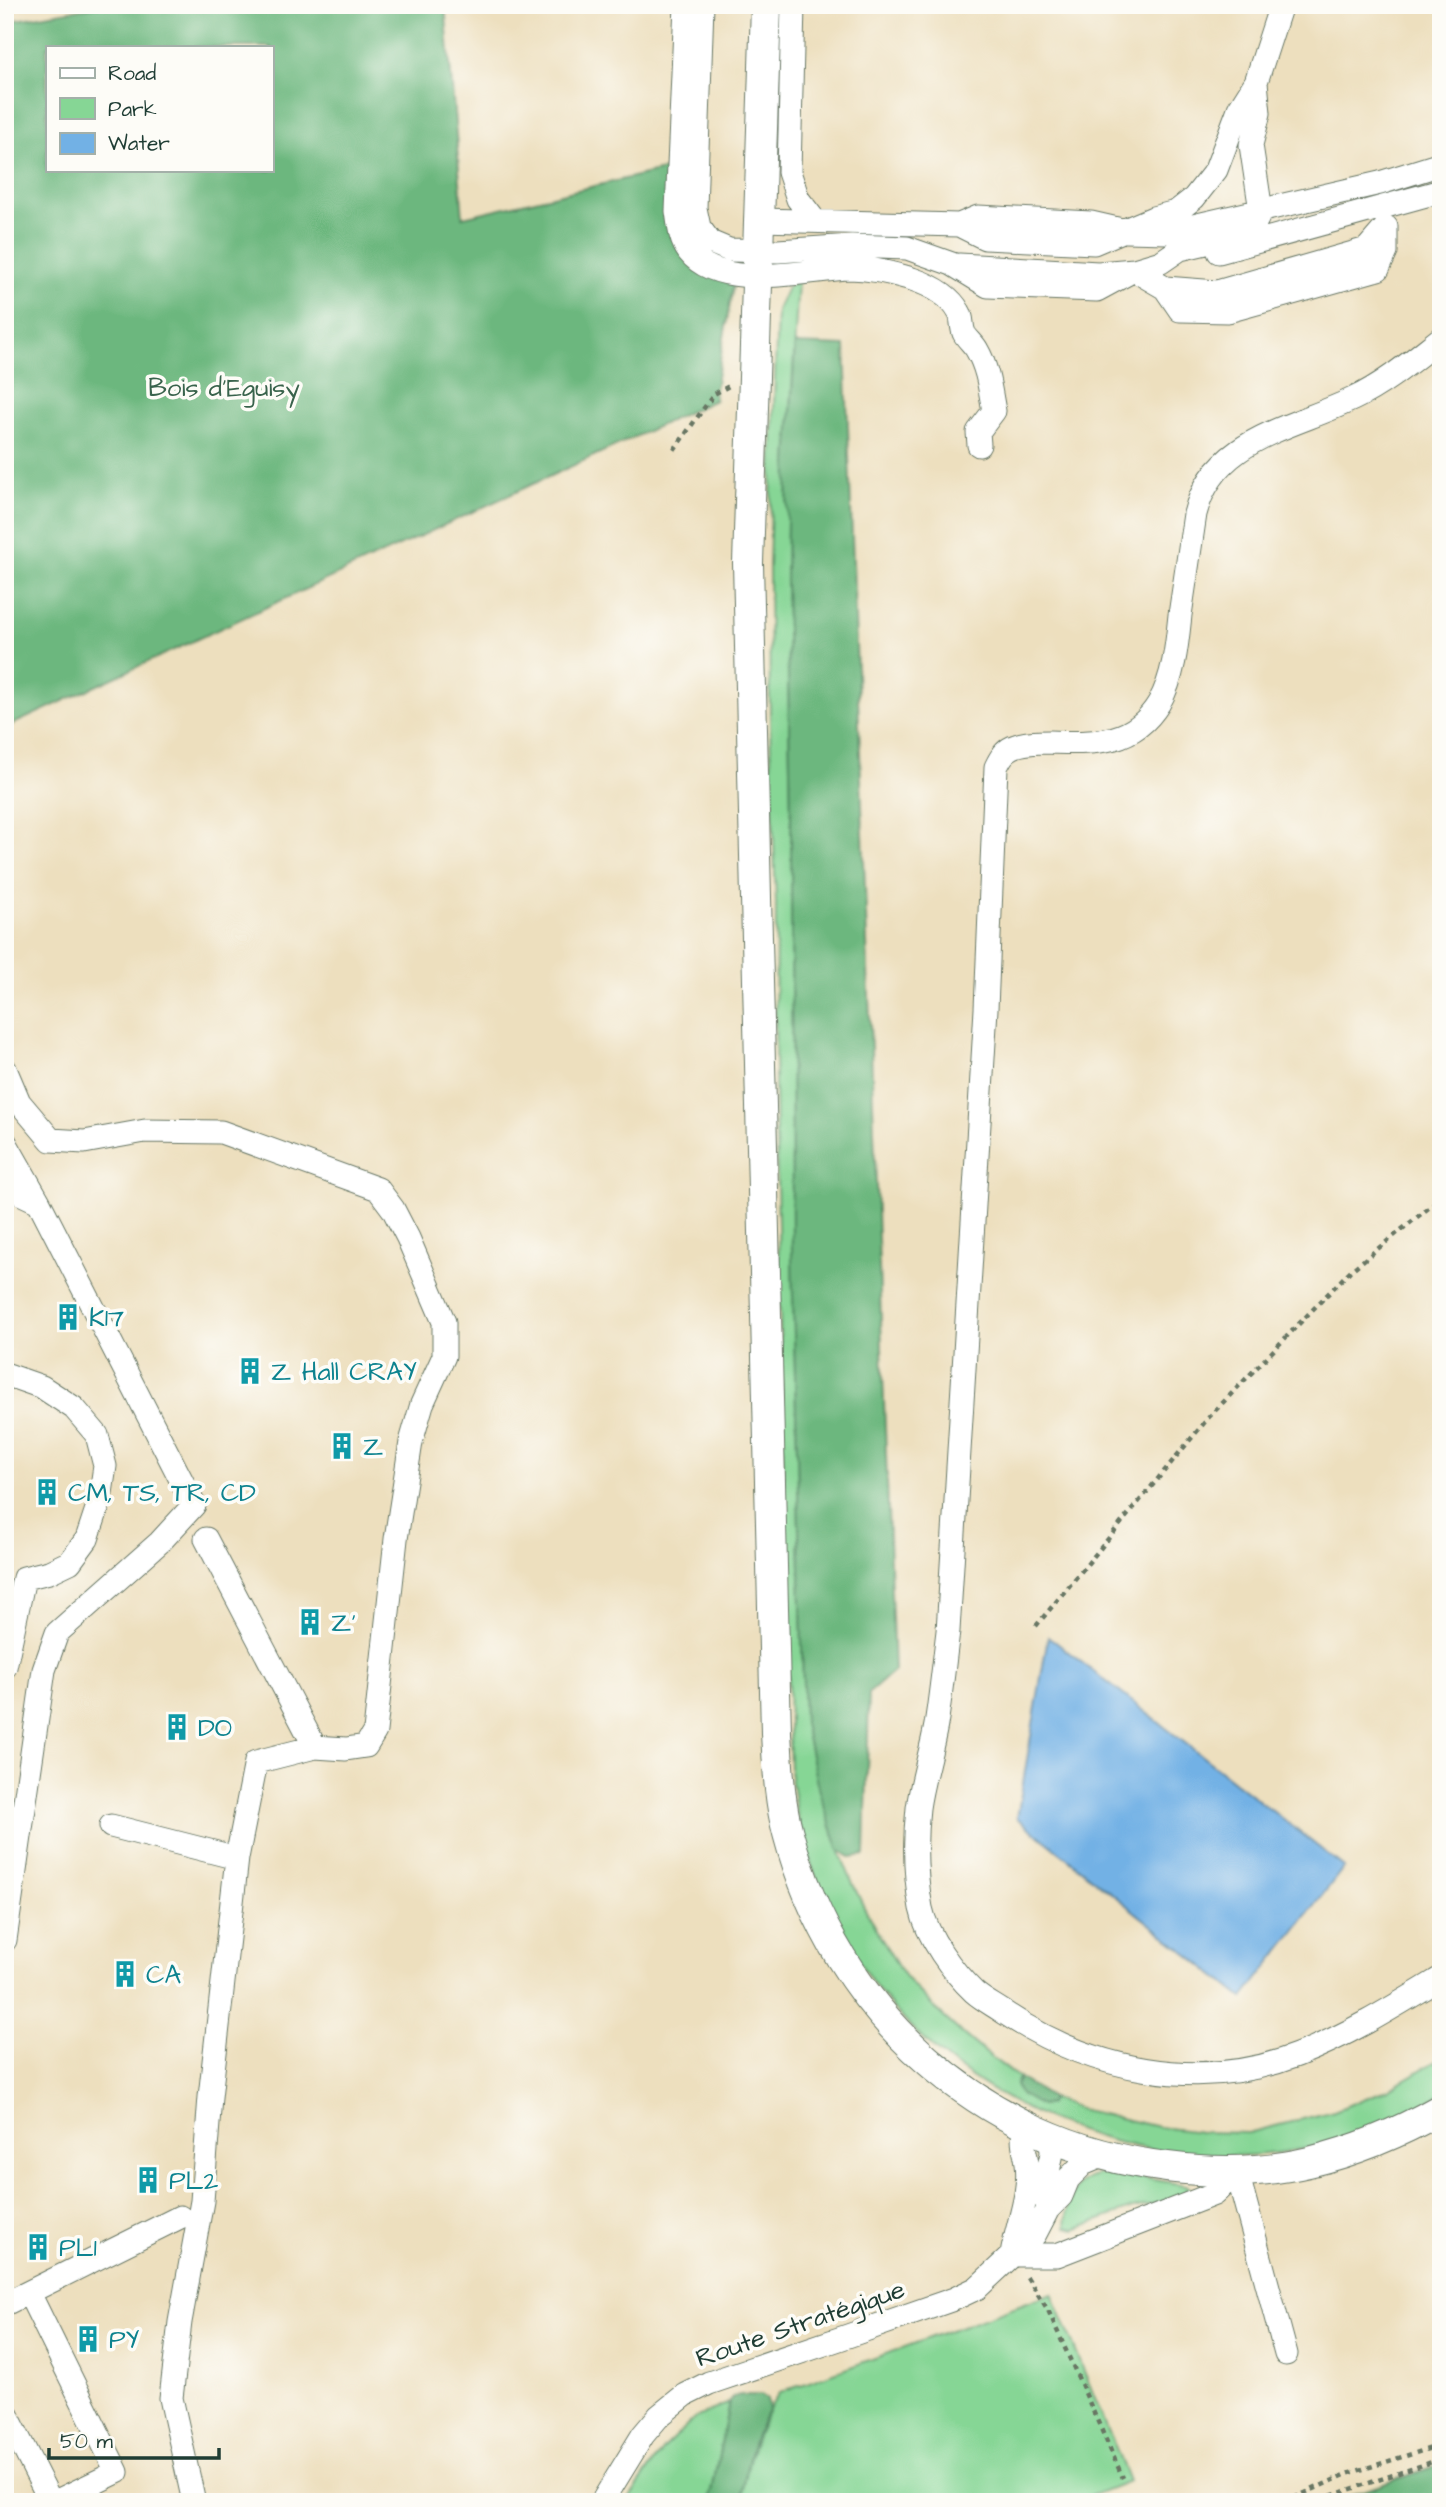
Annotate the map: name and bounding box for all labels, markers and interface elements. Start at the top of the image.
legend [46,46,273,172]
text: Road [108,59,156,88]
text: Park [108,95,157,124]
text: Water [108,129,170,158]
park label: Bois d'Eguisy [148,370,300,408]
place label: K17 [89,1300,124,1336]
building icon: K17 [53,1302,83,1332]
place label: Z Hall CRAY [271,1354,417,1390]
building icon: Z Hall CRAY [235,1356,265,1386]
place label: Z [363,1429,383,1465]
building icon: Z [327,1431,357,1461]
place label: CM, TS, TR, CD [68,1475,256,1511]
building icon: CM, TS, TR, CD [32,1477,62,1507]
place label: Z' [331,1605,356,1641]
building icon: Z' [295,1607,325,1637]
place label: DO [198,1710,232,1746]
building icon: DO [162,1712,192,1742]
place label: CA [146,1957,181,1993]
building icon: CA [110,1959,140,1989]
place label: PL2 [169,2163,219,2199]
building icon: PL2 [133,2165,163,2195]
place label: PL1 [59,2230,97,2266]
building icon: PL1 [23,2232,53,2262]
street label: Route Stratégique [691,2271,910,2378]
place label: PY [109,2322,140,2358]
building icon: PY [73,2324,103,2354]
scale bar [49,2416,219,2460]
text: 50 m [60,2427,114,2456]

